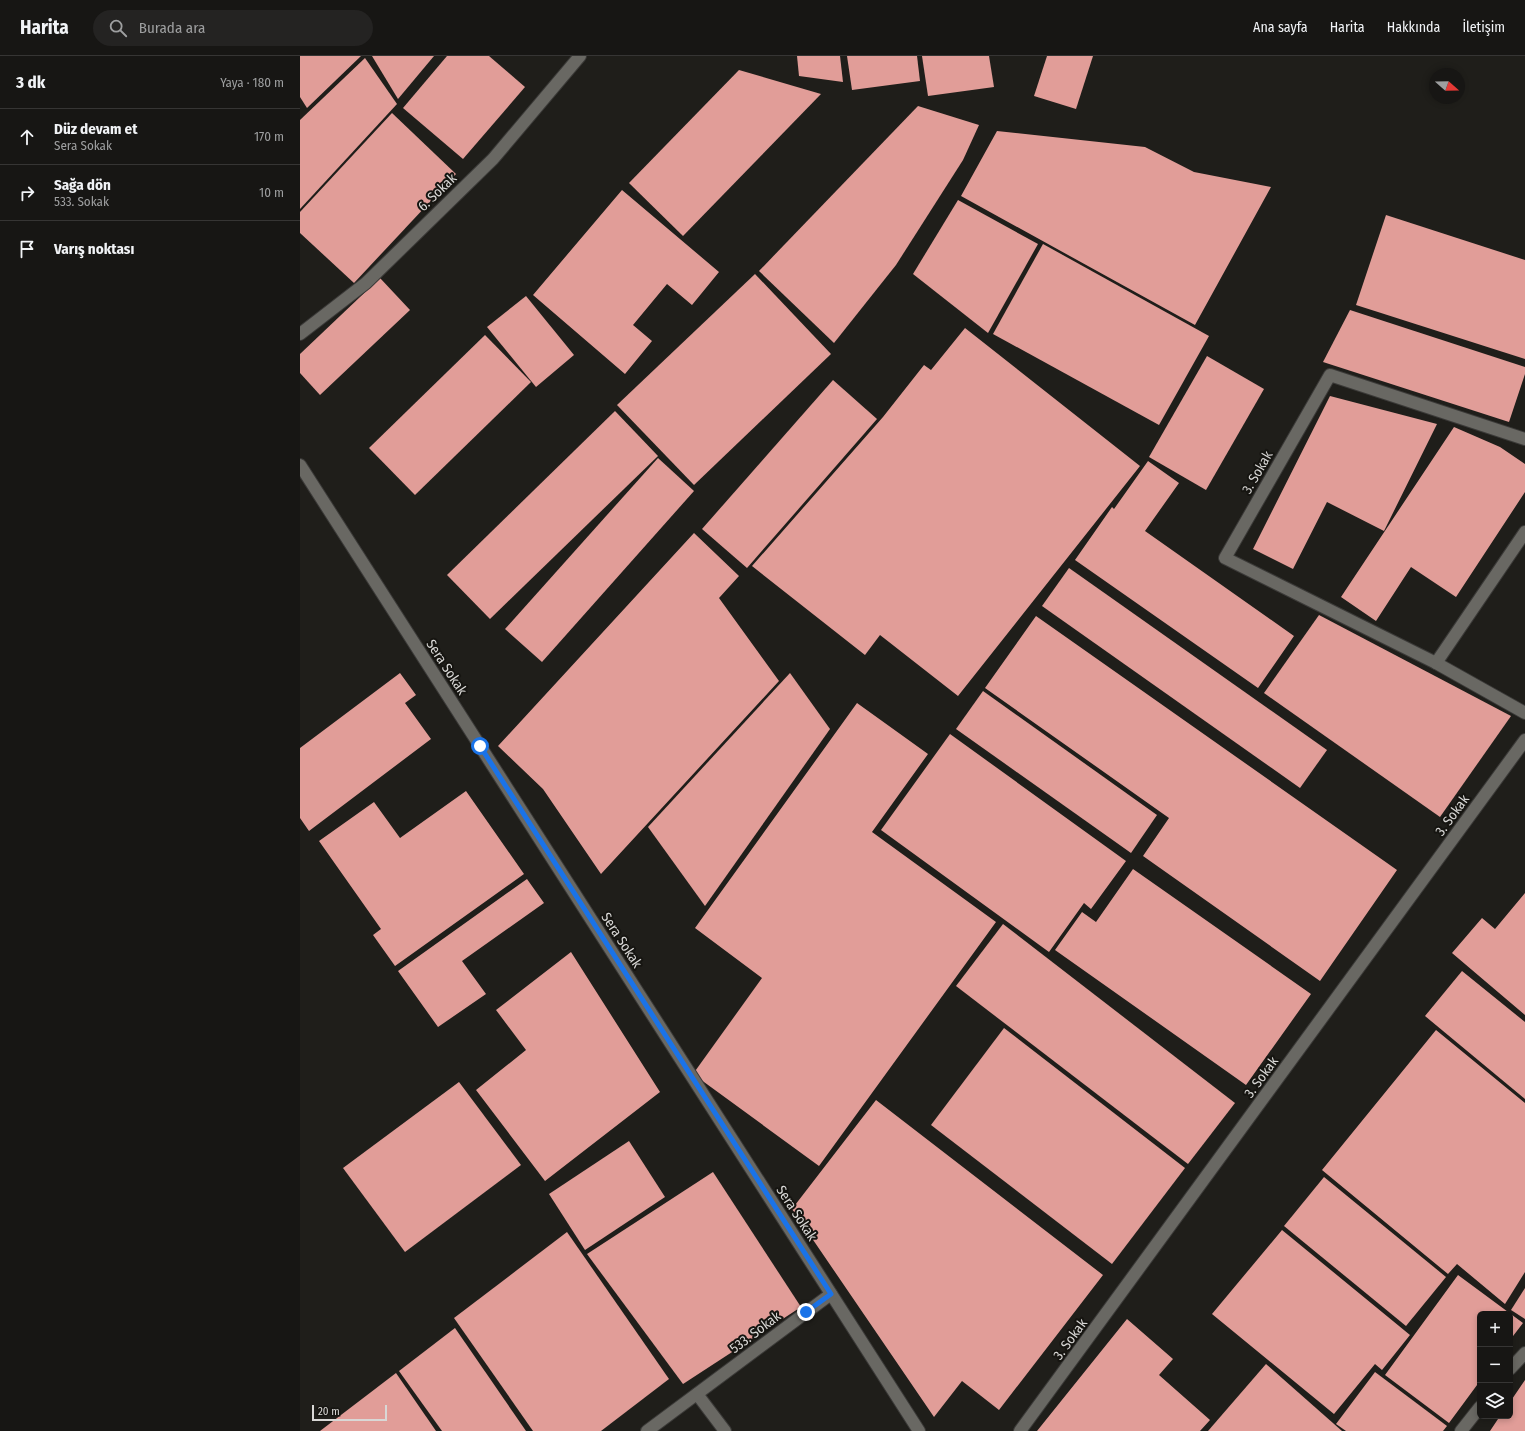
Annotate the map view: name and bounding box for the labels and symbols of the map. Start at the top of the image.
north arrow [1429,68,1465,104]
street label: 6. Sokak [414,170,461,215]
street label: 3. Sokak [1238,447,1277,497]
street label: Sera Sokak [422,636,471,698]
route start [471,737,489,755]
street label: 3. Sokak [1432,791,1473,839]
street label: Sera Sokak [597,909,646,971]
street label: 3. Sokak [1241,1053,1282,1101]
street label: Sera Sokak [772,1182,821,1244]
route end [797,1303,815,1321]
street label: 533. Sokak [727,1308,784,1357]
street label: 3. Sokak [1050,1315,1091,1363]
scale bar [312,1403,387,1422]

